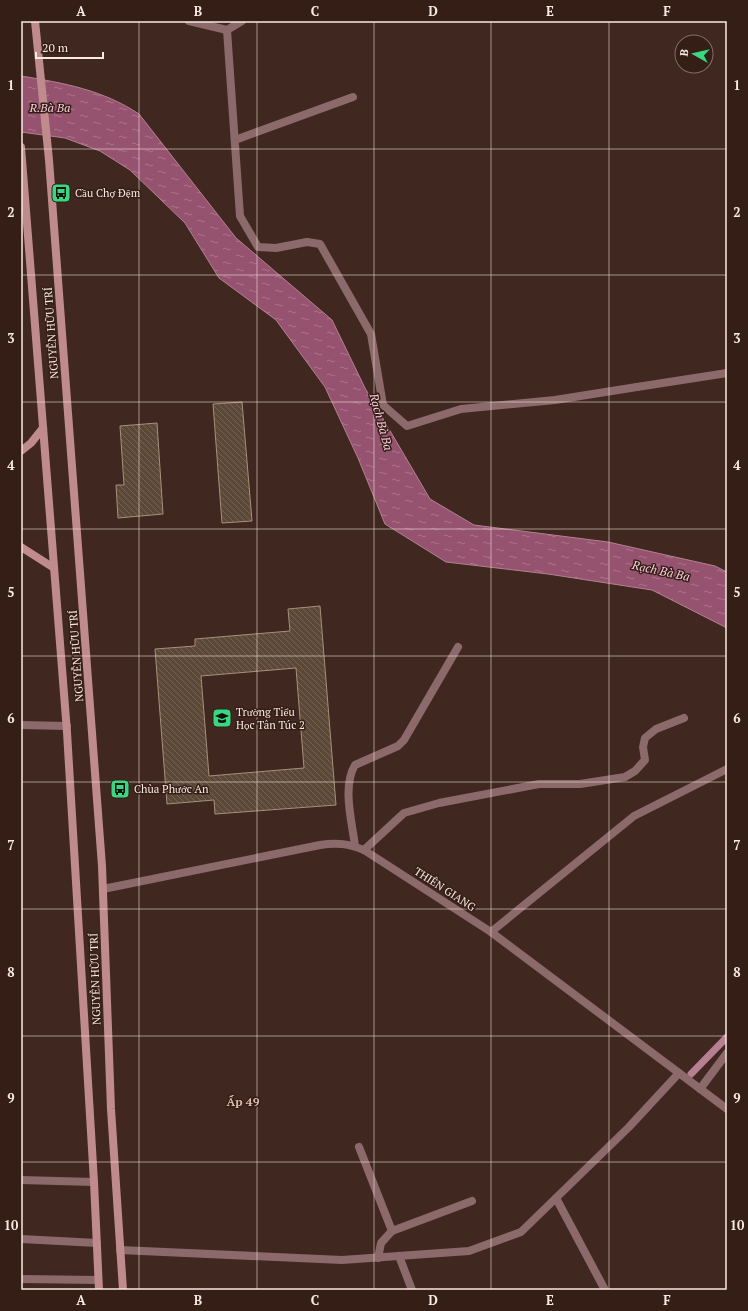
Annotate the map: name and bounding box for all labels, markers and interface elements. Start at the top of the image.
text: A [76,2,86,20]
text: B [194,2,202,20]
text: C [311,2,319,20]
text: D [428,2,438,20]
text: E [546,2,554,20]
text: F [663,2,671,20]
scale bar [36,34,103,60]
north arrow [674,34,714,74]
text: 20 m [42,40,69,55]
text: B [677,48,692,57]
text: 1 [7,76,15,94]
text: 1 [733,76,741,94]
water label: R.Bà Ba [28,100,71,115]
bus stop icon: Cầu Chợ Đệm [50,182,72,204]
place label: Cầu Chợ Đệm [75,186,141,200]
text: 2 [7,203,15,221]
text: 2 [733,203,741,221]
street label: NGUYỄN HỮU TRÍ [41,287,61,379]
text: 3 [7,329,15,347]
text: 3 [733,329,741,347]
water label: Rạch Bà Ba [366,391,396,452]
text: 4 [7,456,15,474]
text: 4 [733,456,741,474]
water label: Rạch Bà Ba [630,557,691,584]
text: 5 [7,583,15,601]
text: 5 [733,583,741,601]
street label: NGUYỄN HỮU TRÍ [66,610,86,702]
place label: Trường Tiểu Học Tân Túc 2 [236,705,305,732]
school or university icon: Trường Tiểu Học Tân Túc 2 [211,707,233,729]
text: 6 [7,709,15,727]
text: 6 [733,709,741,727]
bus stop icon: Chùa Phước An [109,778,131,800]
place label: Chùa Phước An [134,782,209,796]
text: 7 [7,836,15,854]
text: 7 [733,836,741,854]
street label: THIÊN GIANG [412,864,479,914]
street label: NGUYỄN HỮU TRÍ [86,933,104,1025]
text: 8 [7,963,15,981]
text: 8 [733,963,741,981]
text: 9 [7,1089,15,1107]
text: 9 [733,1089,741,1107]
district label: Ấp 49 [227,1094,260,1109]
text: 10 [4,1216,19,1234]
text: 10 [730,1216,745,1234]
text: A [76,1291,86,1309]
text: B [194,1291,202,1309]
text: C [311,1291,319,1309]
text: D [428,1291,438,1309]
text: E [546,1291,554,1309]
text: F [663,1291,671,1309]

